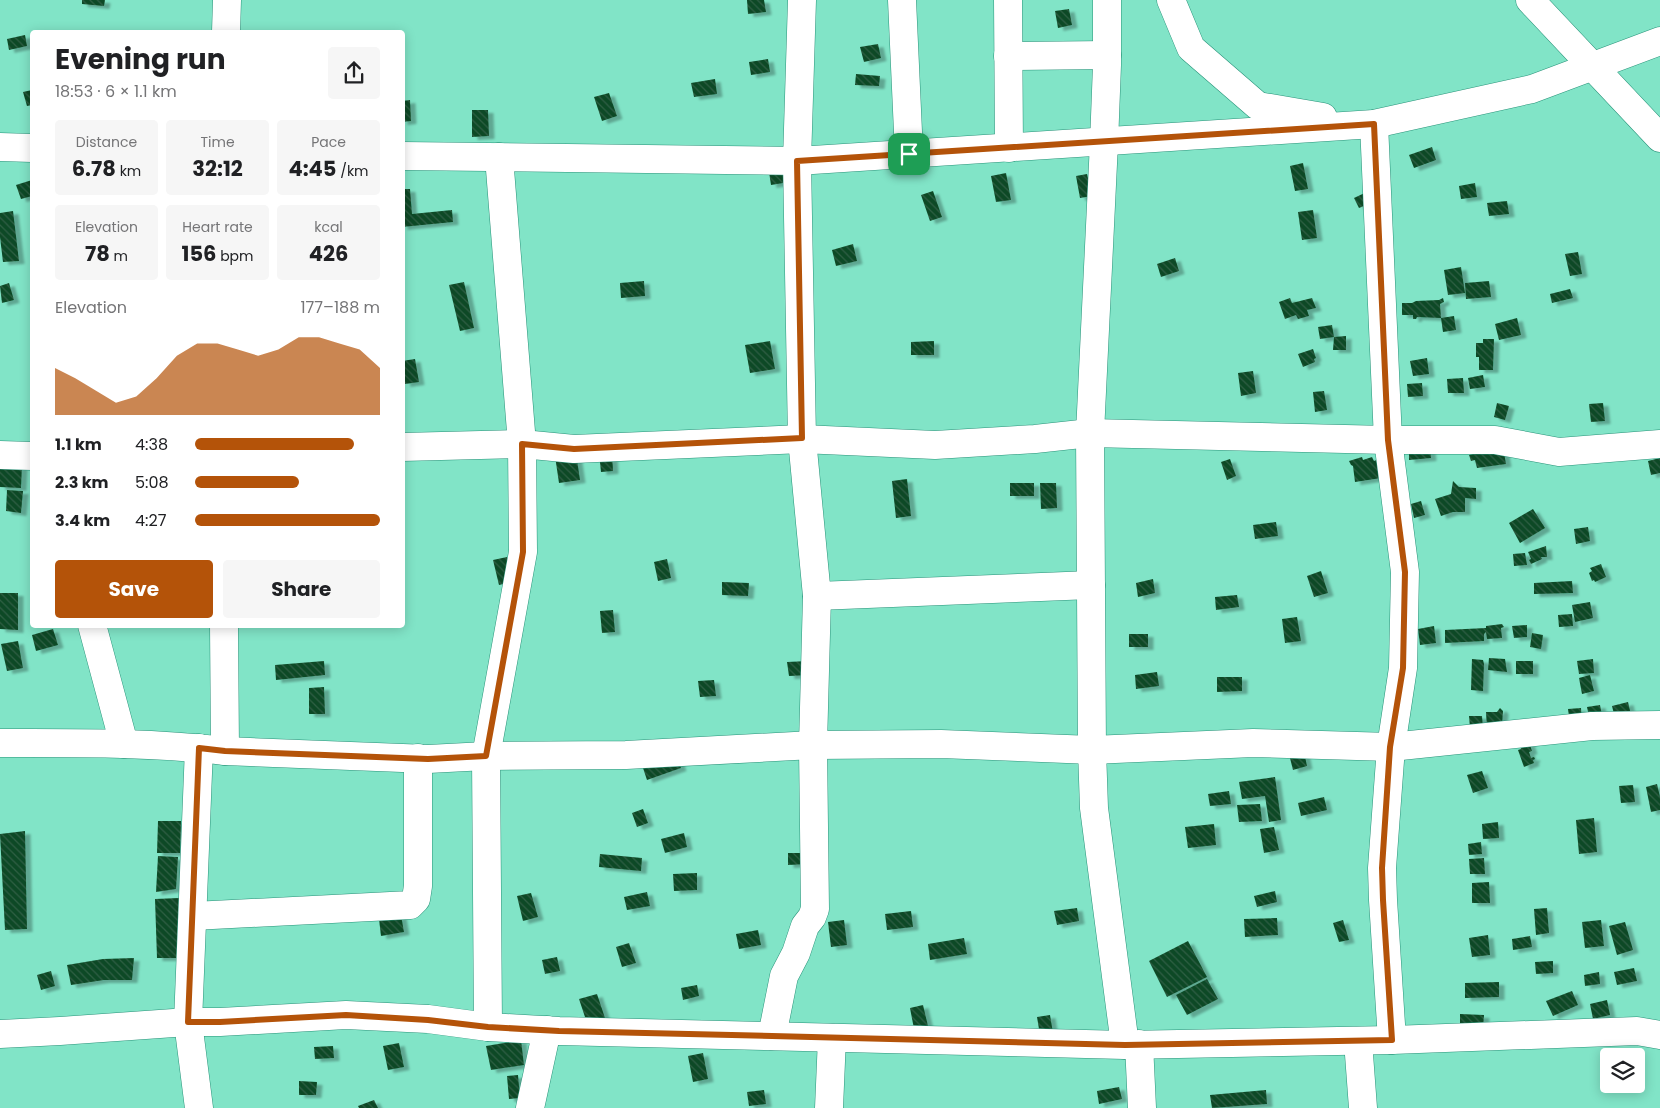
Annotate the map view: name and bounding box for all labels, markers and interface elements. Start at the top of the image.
text: Evening run [55,40,226,79]
button: share [328,47,380,99]
text: 18:53 · 6 × 1.1 km [55,80,177,103]
text: Distance [76,132,137,152]
text: Time [200,132,235,152]
text: Pace [311,132,346,152]
pin [888,133,930,175]
icon: arrive [895,140,923,168]
text: 6.78 [72,154,116,183]
text: 32:12 [192,154,243,183]
text: 4:45 [288,154,337,183]
text: km [116,161,141,181]
text: /km [337,161,369,181]
text: Elevation [75,217,138,237]
text: Heart rate [182,217,253,237]
text: kcal [314,217,343,237]
text: 78 [85,239,110,268]
text: 156 [181,239,216,268]
text: 426 [309,239,348,268]
text: m [110,246,128,266]
text: bpm [216,246,254,266]
text: Elevation [55,296,127,319]
text: 177–188 m [301,296,380,319]
text: 1.1 km [55,433,102,456]
text: 4:38 [135,433,168,456]
text: 2.3 km [55,471,109,494]
text: 5:08 [135,471,169,494]
text: 3.4 km [55,509,110,532]
text: 4:27 [135,509,166,532]
button: Save [55,560,213,618]
button: Share [223,560,380,618]
map controls [1600,1048,1645,1093]
button: layers [1600,1048,1645,1093]

